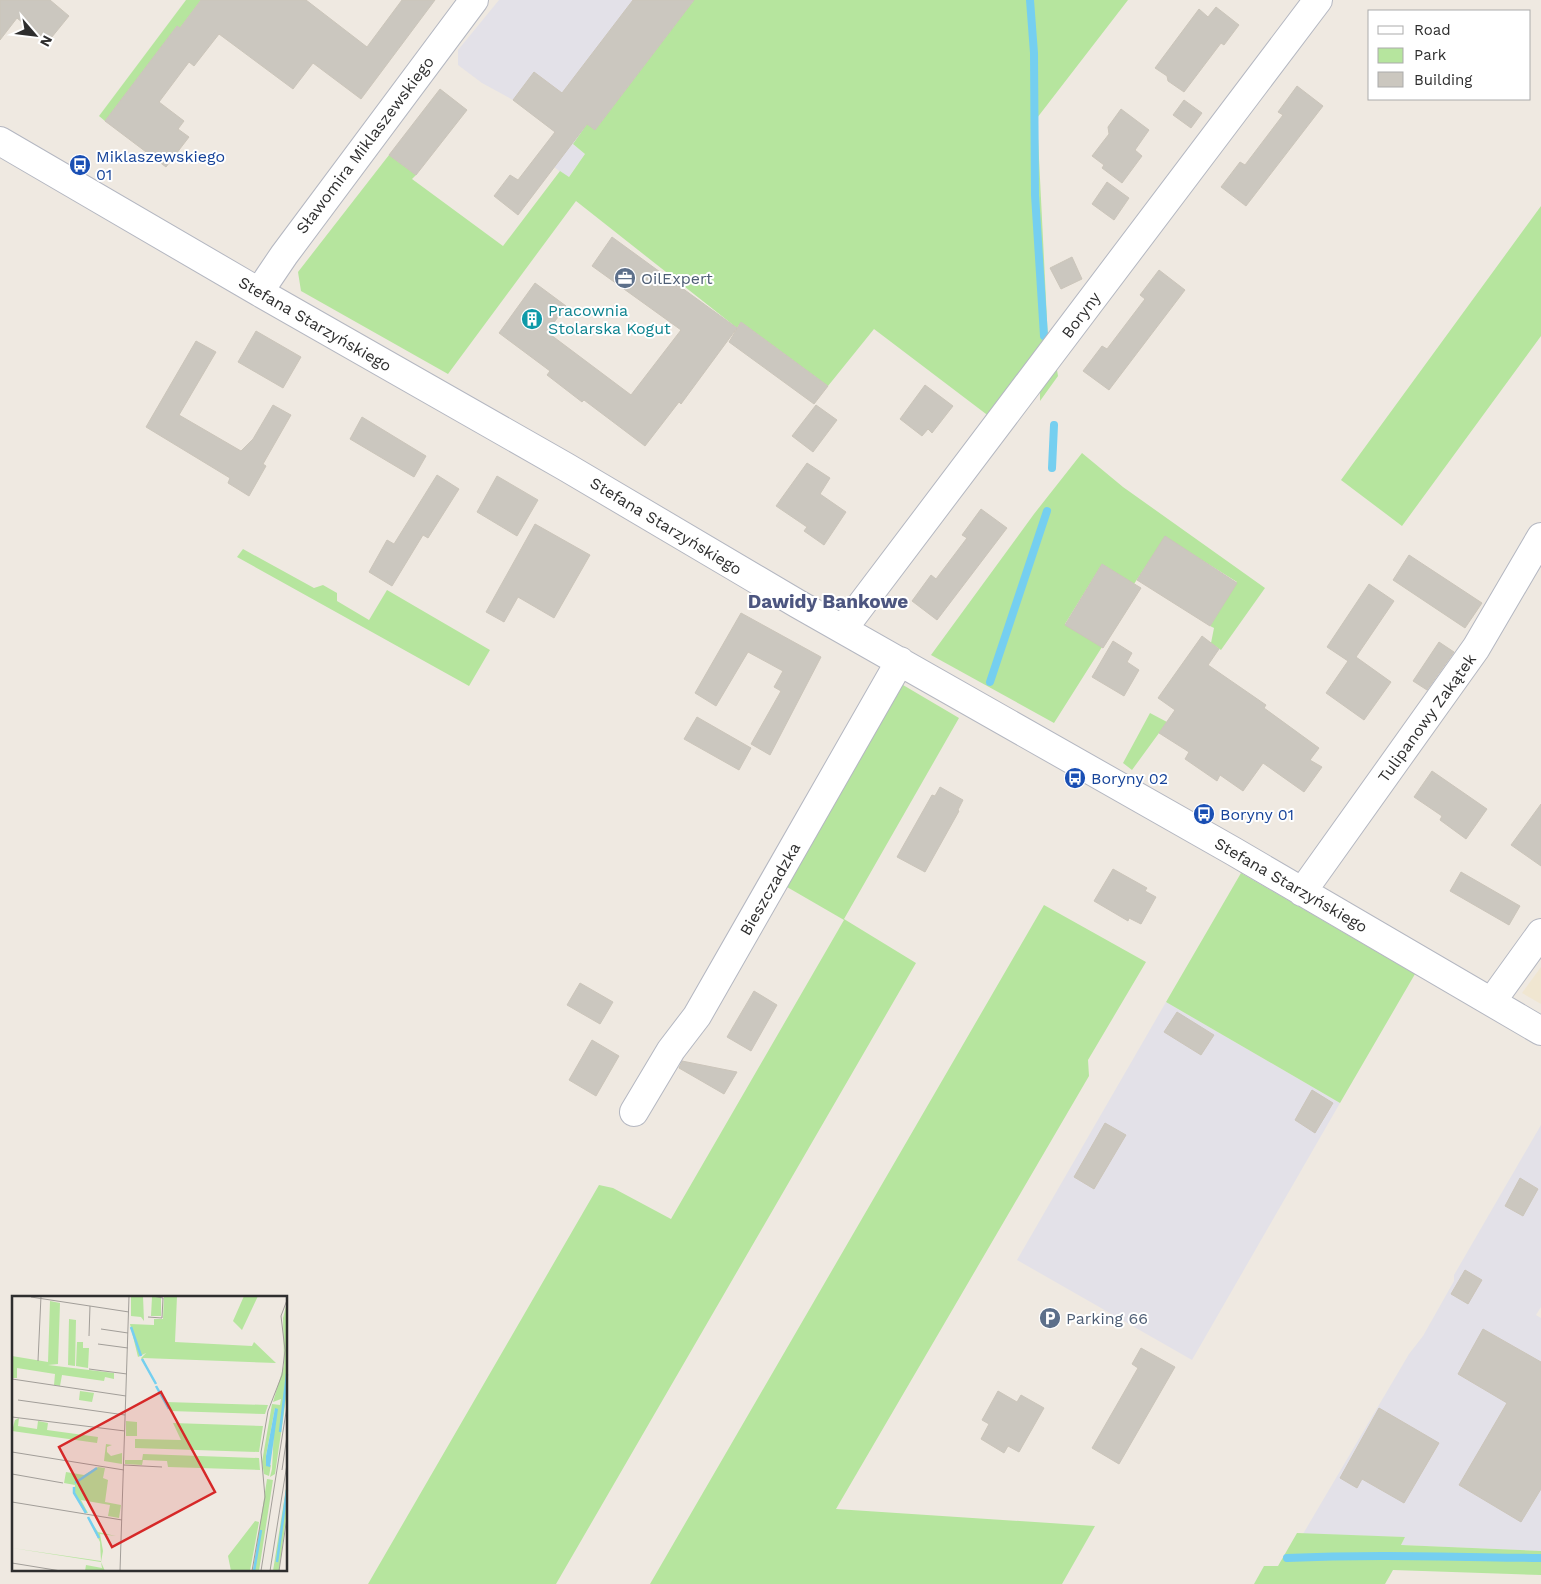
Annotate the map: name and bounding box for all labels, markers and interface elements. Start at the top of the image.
north arrow [10,10,60,60]
legend [1368,10,1531,100]
text: Road [1414,21,1451,39]
text: N [37,33,56,49]
text: Park [1414,46,1447,64]
street label: Sławomira Miklaszewskiego [292,53,438,237]
text: Building [1414,71,1472,89]
place label: Miklaszewskiego 01 [96,147,225,184]
bus stop icon: Miklaszewskiego 01 [68,153,92,177]
office icon: OilExpert [613,266,637,290]
place label: OilExpert [641,269,713,288]
street label: Stefana Starzyńskiego [235,272,395,376]
street label: Boryny [1058,288,1105,342]
place label: Pracownia Stolarska Kogut [548,301,671,338]
building icon: Pracownia Stolarska Kogut [520,307,544,331]
street label: Stefana Starzyńskiego [587,473,745,579]
district label: Dawidy Bankowe [748,590,908,613]
street label: Tulipanowy Zakątek [1374,650,1480,786]
bus stop icon: Boryny 02 [1063,766,1087,790]
place label: Boryny 02 [1091,769,1168,788]
bus stop icon: Boryny 01 [1192,802,1216,826]
place label: Boryny 01 [1220,805,1294,824]
street label: Stefana Starzyńskiego [1211,833,1371,937]
street label: Bieszczadzka [736,839,804,939]
inset map [12,1296,288,1572]
parking icon: Parking 66 [1038,1306,1062,1330]
place label: Parking 66 [1066,1309,1148,1328]

